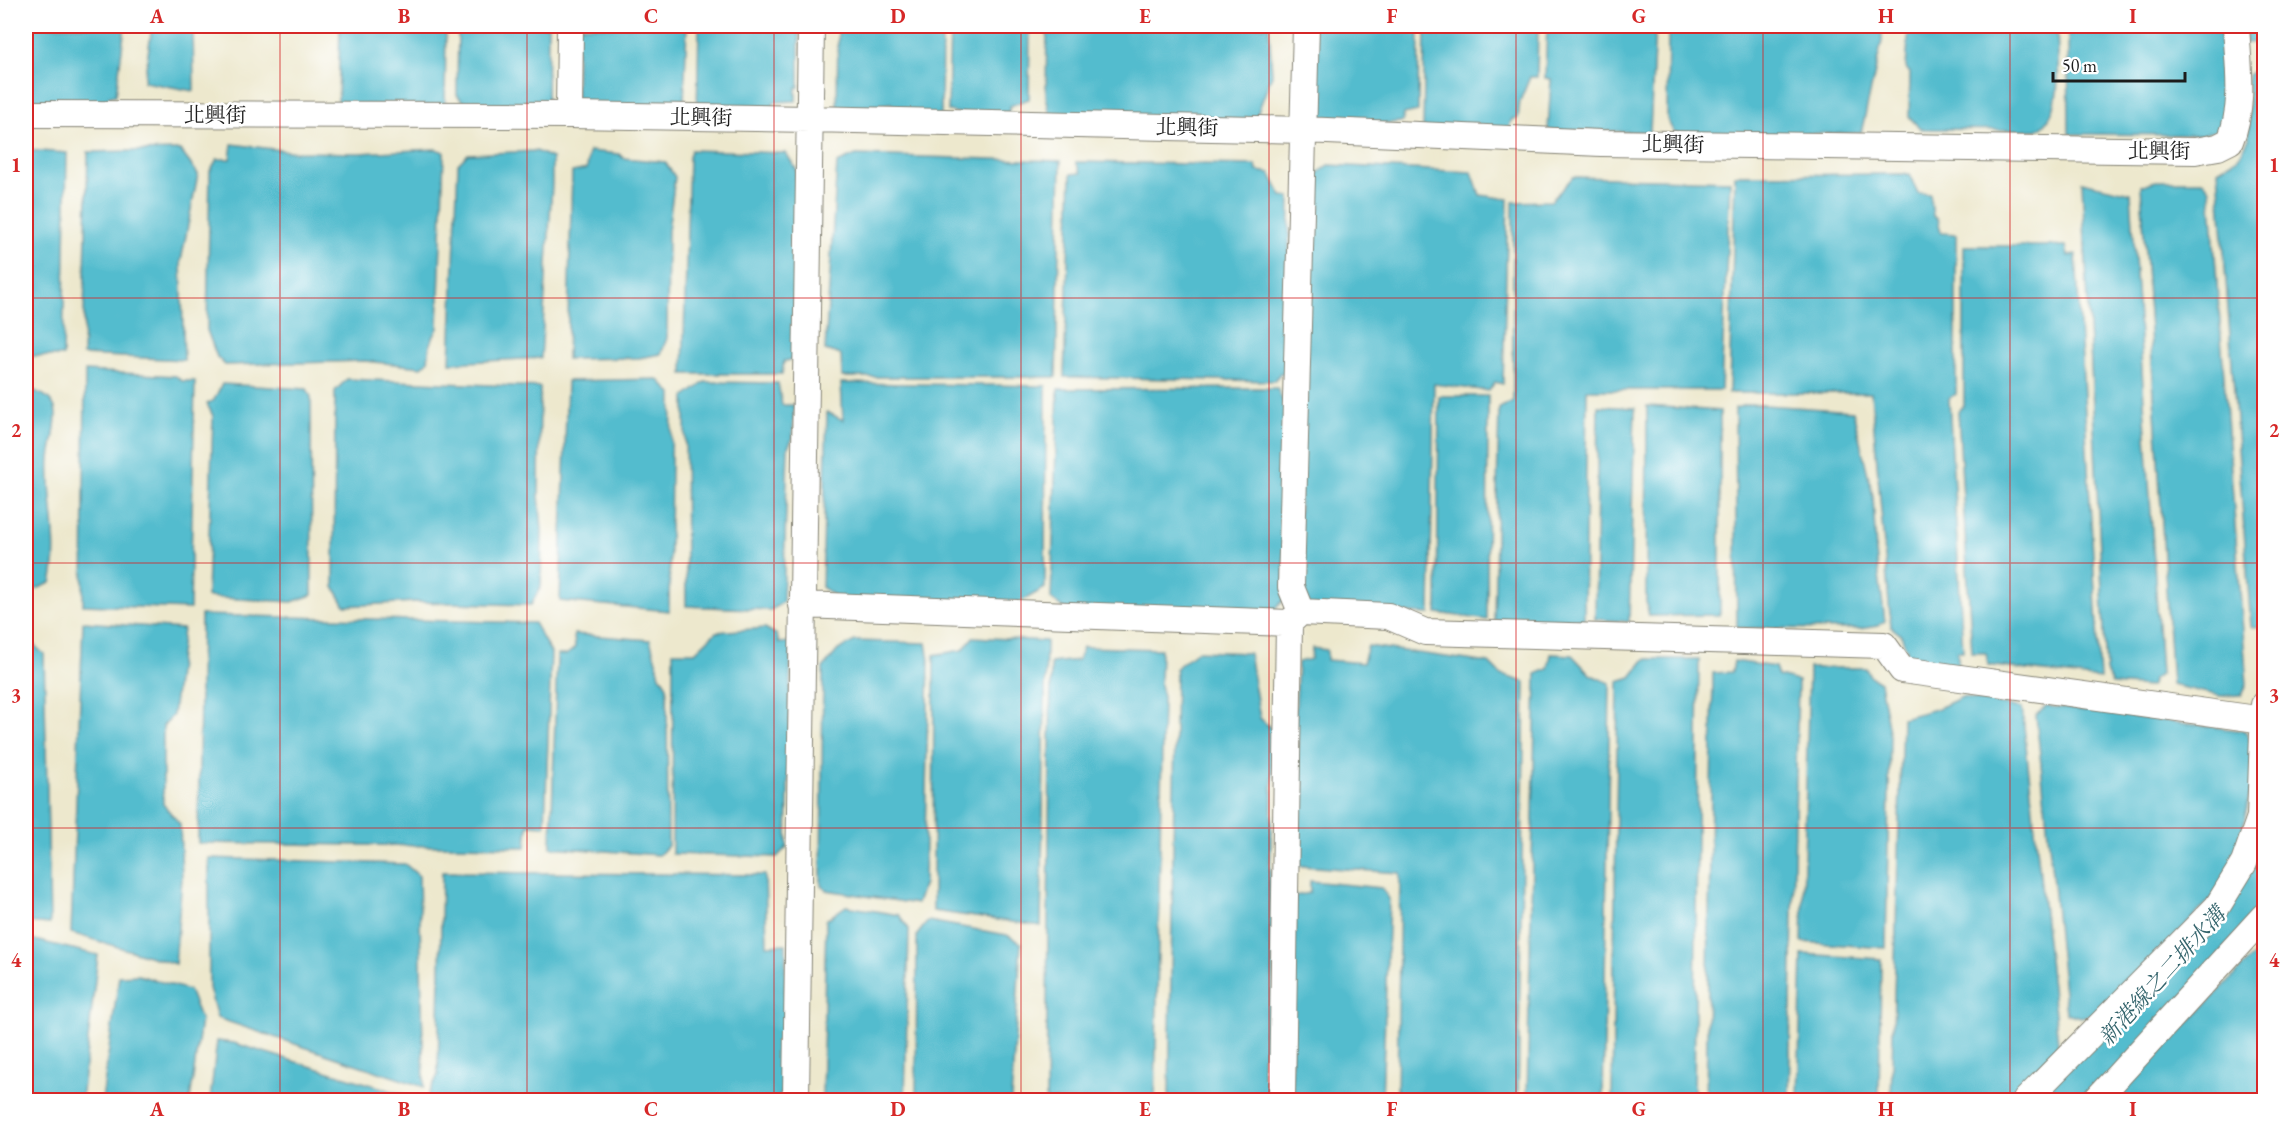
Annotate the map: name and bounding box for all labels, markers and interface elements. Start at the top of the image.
text: A [149,3,165,29]
text: B [398,3,410,29]
text: C [644,3,658,29]
text: D [890,3,906,29]
text: E [1139,3,1151,29]
text: F [1387,3,1398,29]
text: G [1632,3,1646,29]
text: H [1878,3,1894,29]
text: I [2129,3,2137,29]
scale bar [2053,45,2185,83]
text: 50 m [2062,54,2097,77]
street label: 北興街 [184,101,247,128]
street label: 北興街 [669,103,733,131]
street label: 北興街 [1155,113,1219,141]
street label: 北興街 [1641,130,1705,158]
street label: 北興街 [2128,137,2191,164]
text: 1 [11,152,21,178]
text: 1 [2269,152,2279,178]
text: 2 [11,417,22,443]
text: 2 [2269,417,2280,443]
text: 3 [11,682,21,708]
text: 3 [2269,682,2279,708]
water label: 新港線之二排水溝 [2092,899,2234,1051]
text: 4 [11,947,22,973]
text: 4 [2269,947,2280,973]
text: A [149,1096,165,1122]
text: B [398,1096,410,1122]
text: C [644,1096,658,1122]
text: D [890,1096,906,1122]
text: E [1139,1096,1151,1122]
text: F [1387,1096,1398,1122]
text: G [1632,1096,1646,1122]
text: H [1878,1096,1894,1122]
text: I [2129,1096,2137,1122]

